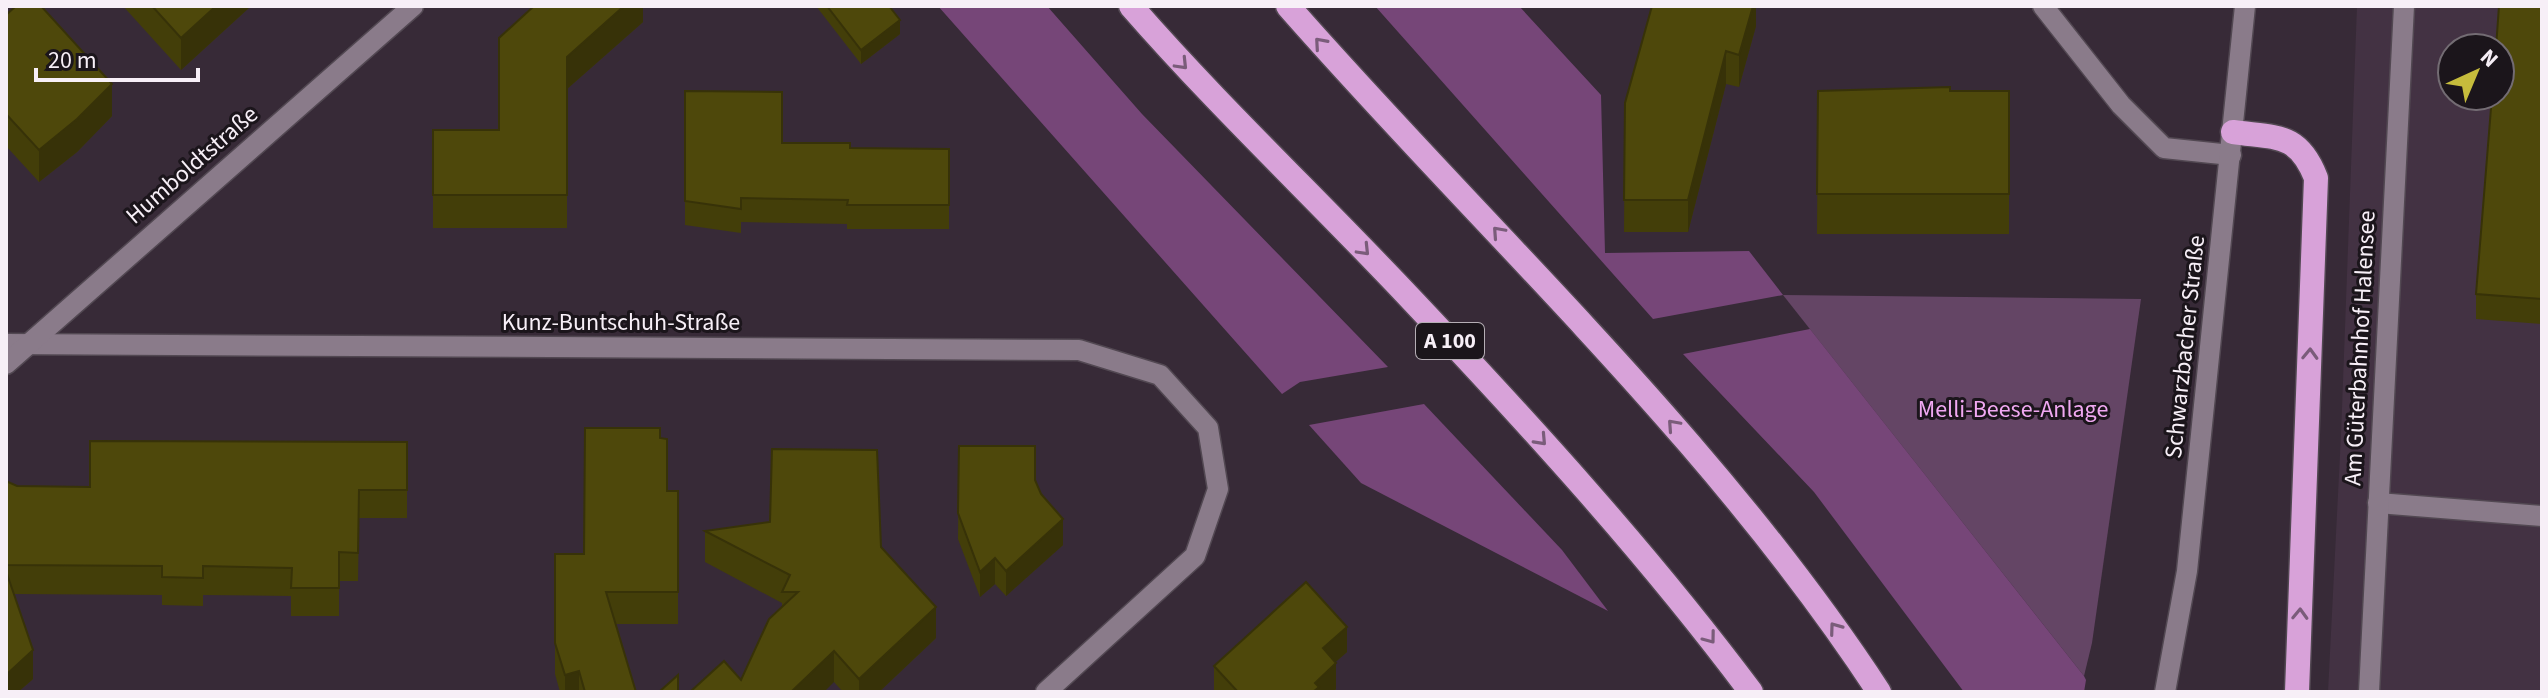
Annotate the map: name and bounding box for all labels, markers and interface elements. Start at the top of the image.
scale bar [36,32,198,82]
north arrow [2436,32,2516,112]
one-way arrow [1315,37,1330,52]
text: N [2473,42,2506,75]
text: 20 m [48,43,97,78]
one-way arrow [1173,55,1188,69]
street label: Humboldtstraße [118,98,266,232]
street label: Am Güterbahnhof Halensee [2335,210,2385,486]
one-way arrow [1493,227,1508,241]
street label: Schwarzbacher Straße [2156,234,2214,460]
one-way arrow [1355,241,1369,255]
street label: Kunz-Buntschuh-Straße [502,305,740,340]
road number: A 100 [1416,323,1484,359]
one-way arrow [2302,347,2319,360]
park label: Melli-Beese-Anlage [1918,392,2108,427]
one-way arrow [1668,419,1682,434]
one-way arrow [1532,431,1546,446]
one-way arrow [2291,607,2308,620]
one-way arrow [1830,622,1844,637]
one-way arrow [1701,629,1715,644]

